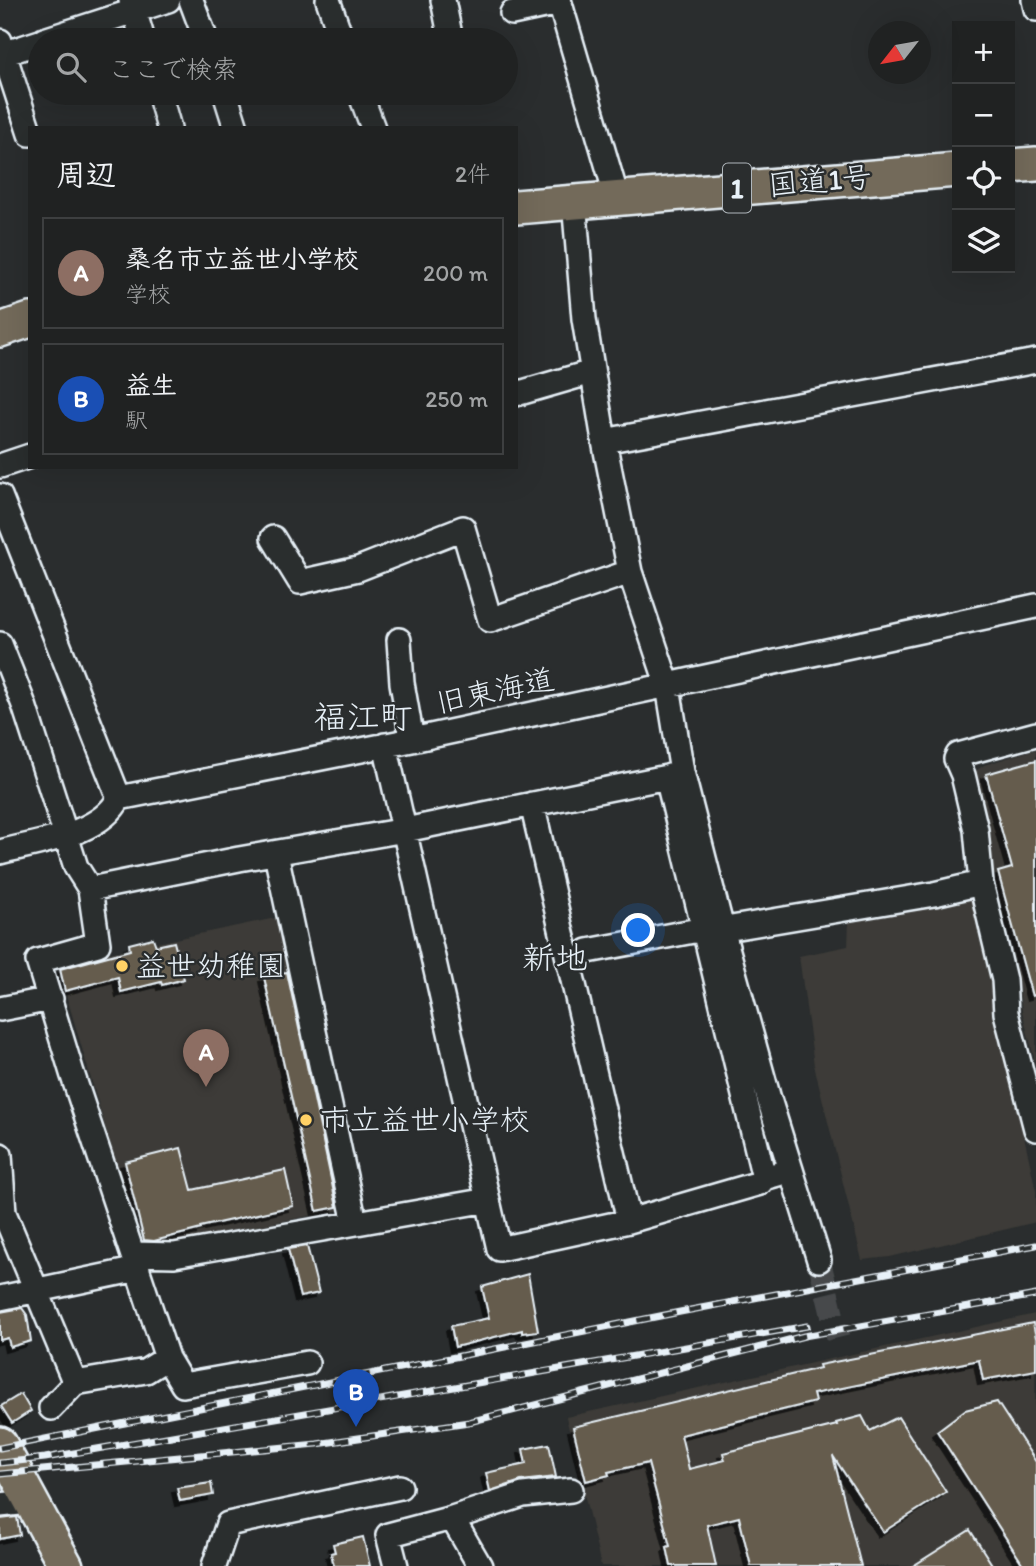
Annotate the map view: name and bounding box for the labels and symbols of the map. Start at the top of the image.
north arrow [868,21,931,84]
street label: 国道1号 [767,158,873,203]
road number: 1 [723,164,751,212]
street label: 旧東海道 [432,660,557,721]
district label: 福江町 [314,697,413,736]
your location [621,913,655,947]
district label: 新地 [522,938,588,977]
place label: 益世幼稚園 [136,947,286,984]
marker: 益世幼稚園 [114,958,130,974]
pin: A [183,1029,229,1087]
place label: 市立益世小学校 [320,1101,530,1138]
marker: 市立益世小学校 [298,1112,314,1128]
pin: B [333,1369,379,1427]

